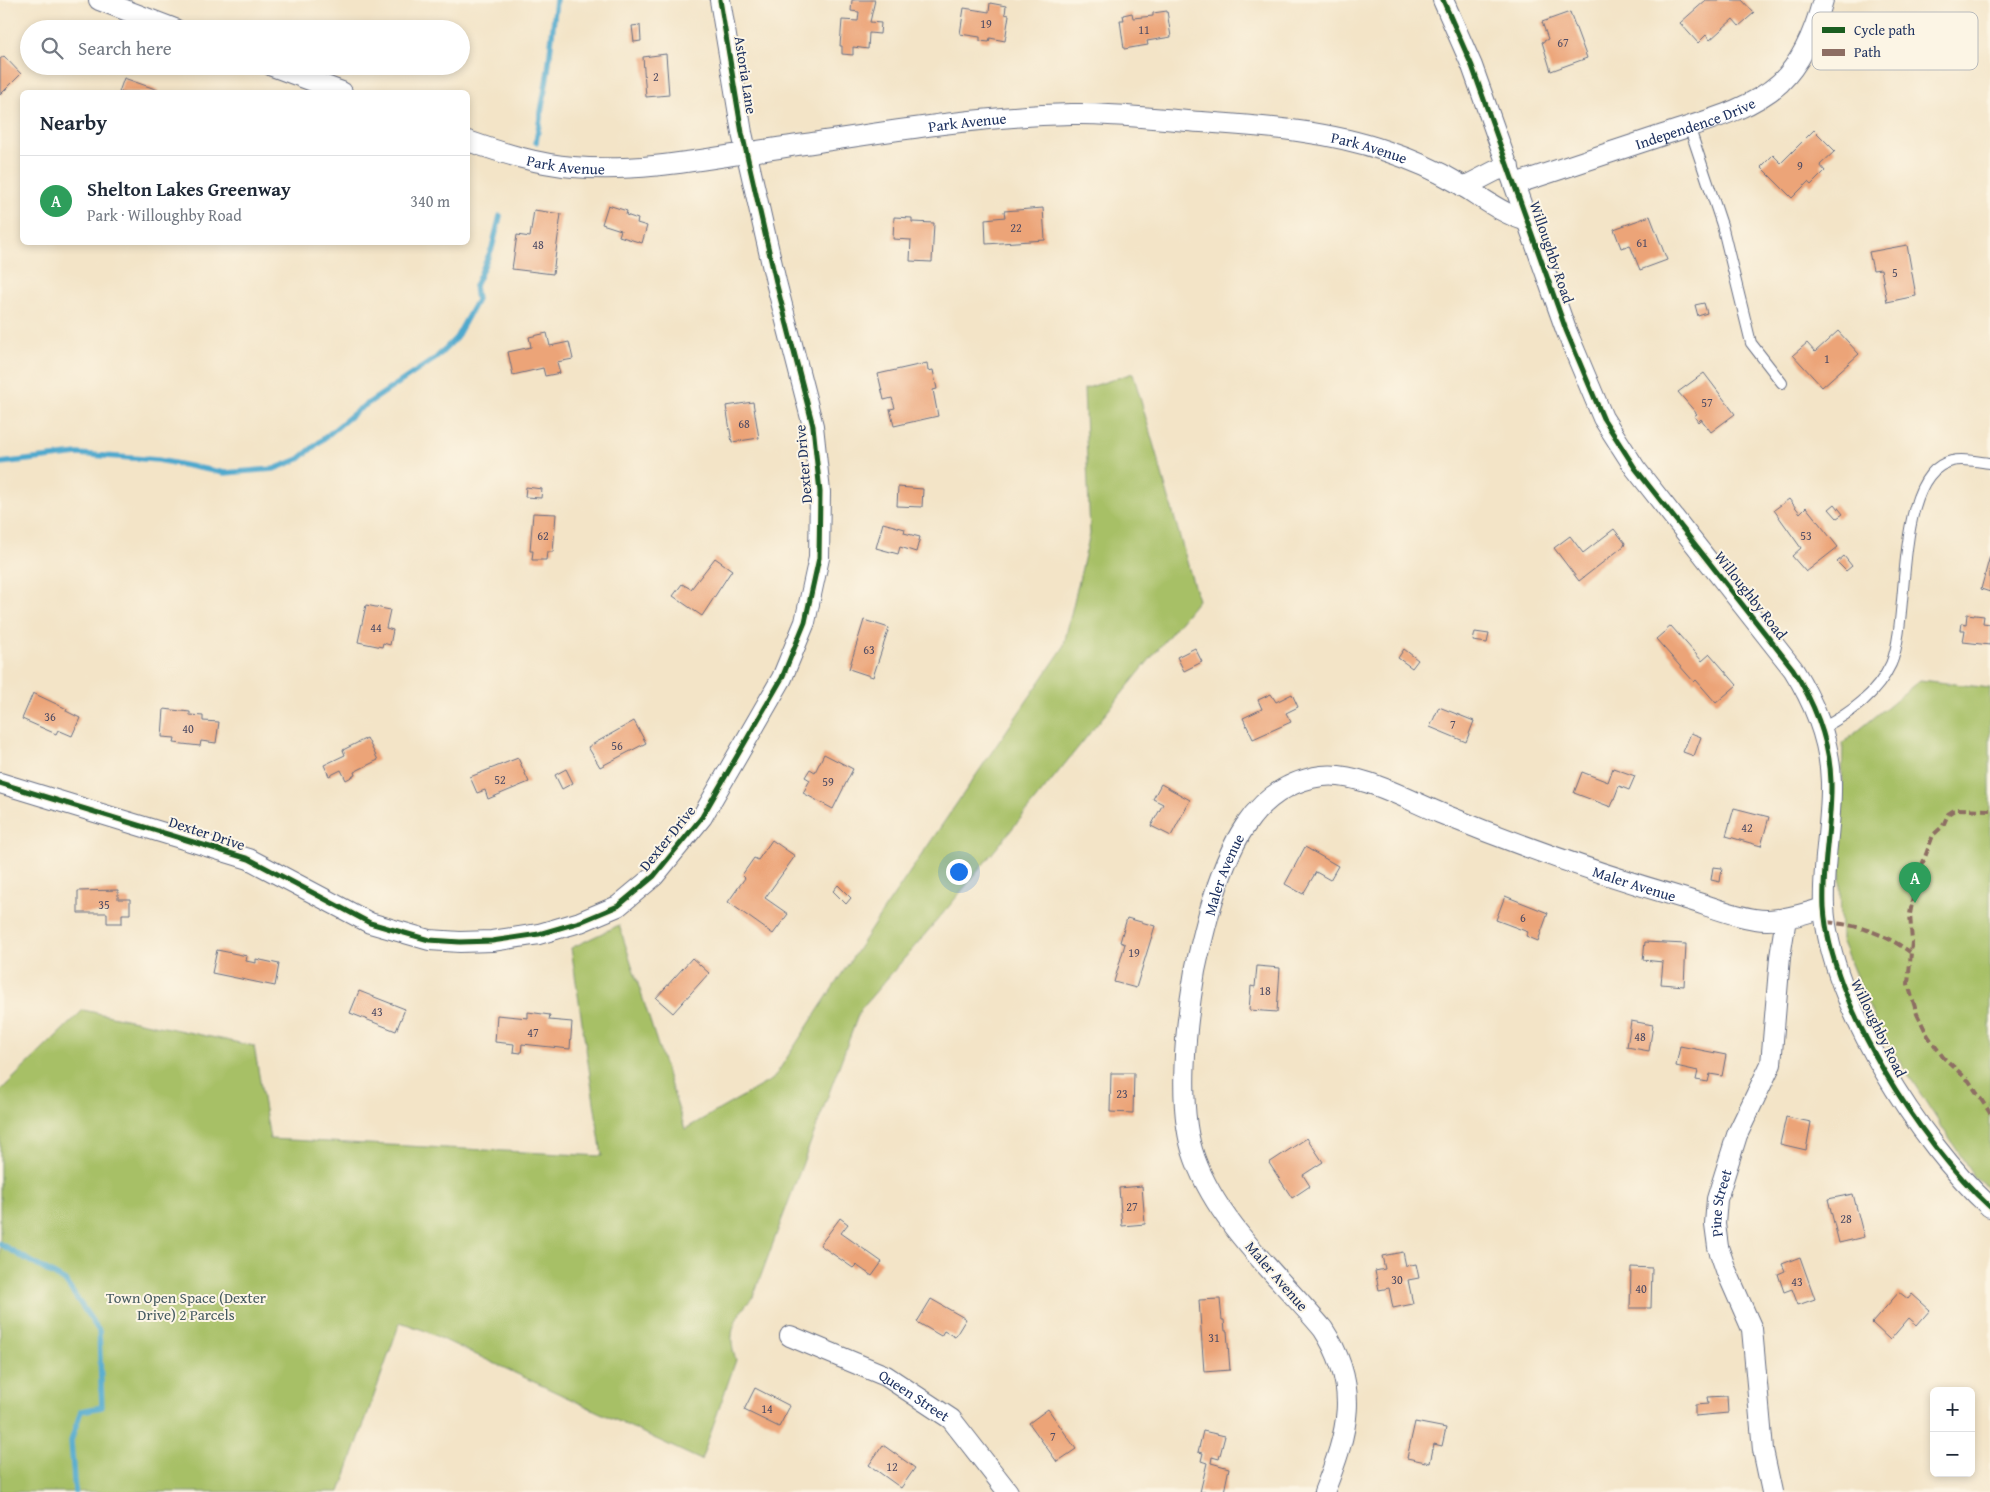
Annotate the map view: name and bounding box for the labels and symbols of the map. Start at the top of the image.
legend [1812,12,1978,70]
house number: 19 [980,15,992,32]
text: Cycle path [1854,20,1915,40]
house number: 11 [1138,21,1150,38]
house number: 67 [1557,34,1569,51]
street label: Astoria Lane [729,35,763,115]
text: Path [1854,42,1881,62]
house number: 2 [653,68,659,85]
street label: Independence Drive [1632,92,1759,154]
street label: Park Avenue [927,107,1007,136]
street label: Park Avenue [1329,126,1410,168]
street label: Park Avenue [525,149,605,179]
house number: 9 [1797,157,1803,174]
street label: Willoughby Road [1525,198,1579,306]
house number: 22 [1010,219,1022,236]
house number: 61 [1636,234,1648,251]
house number: 48 [532,236,544,253]
house number: 5 [1892,264,1898,281]
house number: 1 [1824,350,1830,367]
house number: 57 [1701,394,1713,411]
house number: 68 [738,415,750,432]
street label: Dexter Drive [789,424,817,504]
house number: 62 [537,527,549,544]
house number: 53 [1800,527,1812,544]
street label: Willoughby Road [1710,546,1792,644]
house number: 44 [370,619,382,636]
house number: 63 [863,641,875,658]
house number: 36 [44,708,56,725]
house number: 7 [1450,716,1456,733]
house number: 40 [182,720,194,737]
house number: 56 [611,737,623,754]
house number: 52 [494,771,506,788]
house number: 59 [822,773,834,790]
street label: Dexter Drive [634,801,700,875]
street label: Dexter Drive [166,811,248,855]
house number: 42 [1741,819,1753,836]
street label: Maler Avenue [1198,830,1249,918]
your location [946,859,972,885]
street label: Maler Avenue [1590,860,1679,906]
pin: A [1899,862,1931,903]
house number: 35 [98,896,110,913]
house number: 6 [1520,909,1526,926]
house number: 19 [1128,944,1140,961]
street label: Willoughby Road [1846,975,1912,1081]
house number: 18 [1259,982,1271,999]
house number: 43 [371,1003,383,1020]
house number: 47 [527,1024,539,1041]
house number: 48 [1634,1028,1646,1045]
house number: 23 [1116,1085,1128,1102]
street label: Pine Street [1704,1166,1736,1238]
house number: 27 [1126,1198,1138,1215]
house number: 28 [1840,1210,1852,1227]
street label: Maler Avenue [1241,1237,1313,1315]
house number: 30 [1391,1271,1403,1288]
house number: 43 [1791,1273,1803,1290]
house number: 40 [1635,1280,1647,1297]
park label: Town Open Space (Dexter Drive) 2 Parcels [106,1287,266,1325]
house number: 31 [1208,1329,1220,1346]
street label: Queen Street [876,1364,955,1426]
house number: 14 [761,1400,773,1417]
house number: 7 [1050,1428,1056,1445]
house number: 12 [886,1458,898,1475]

